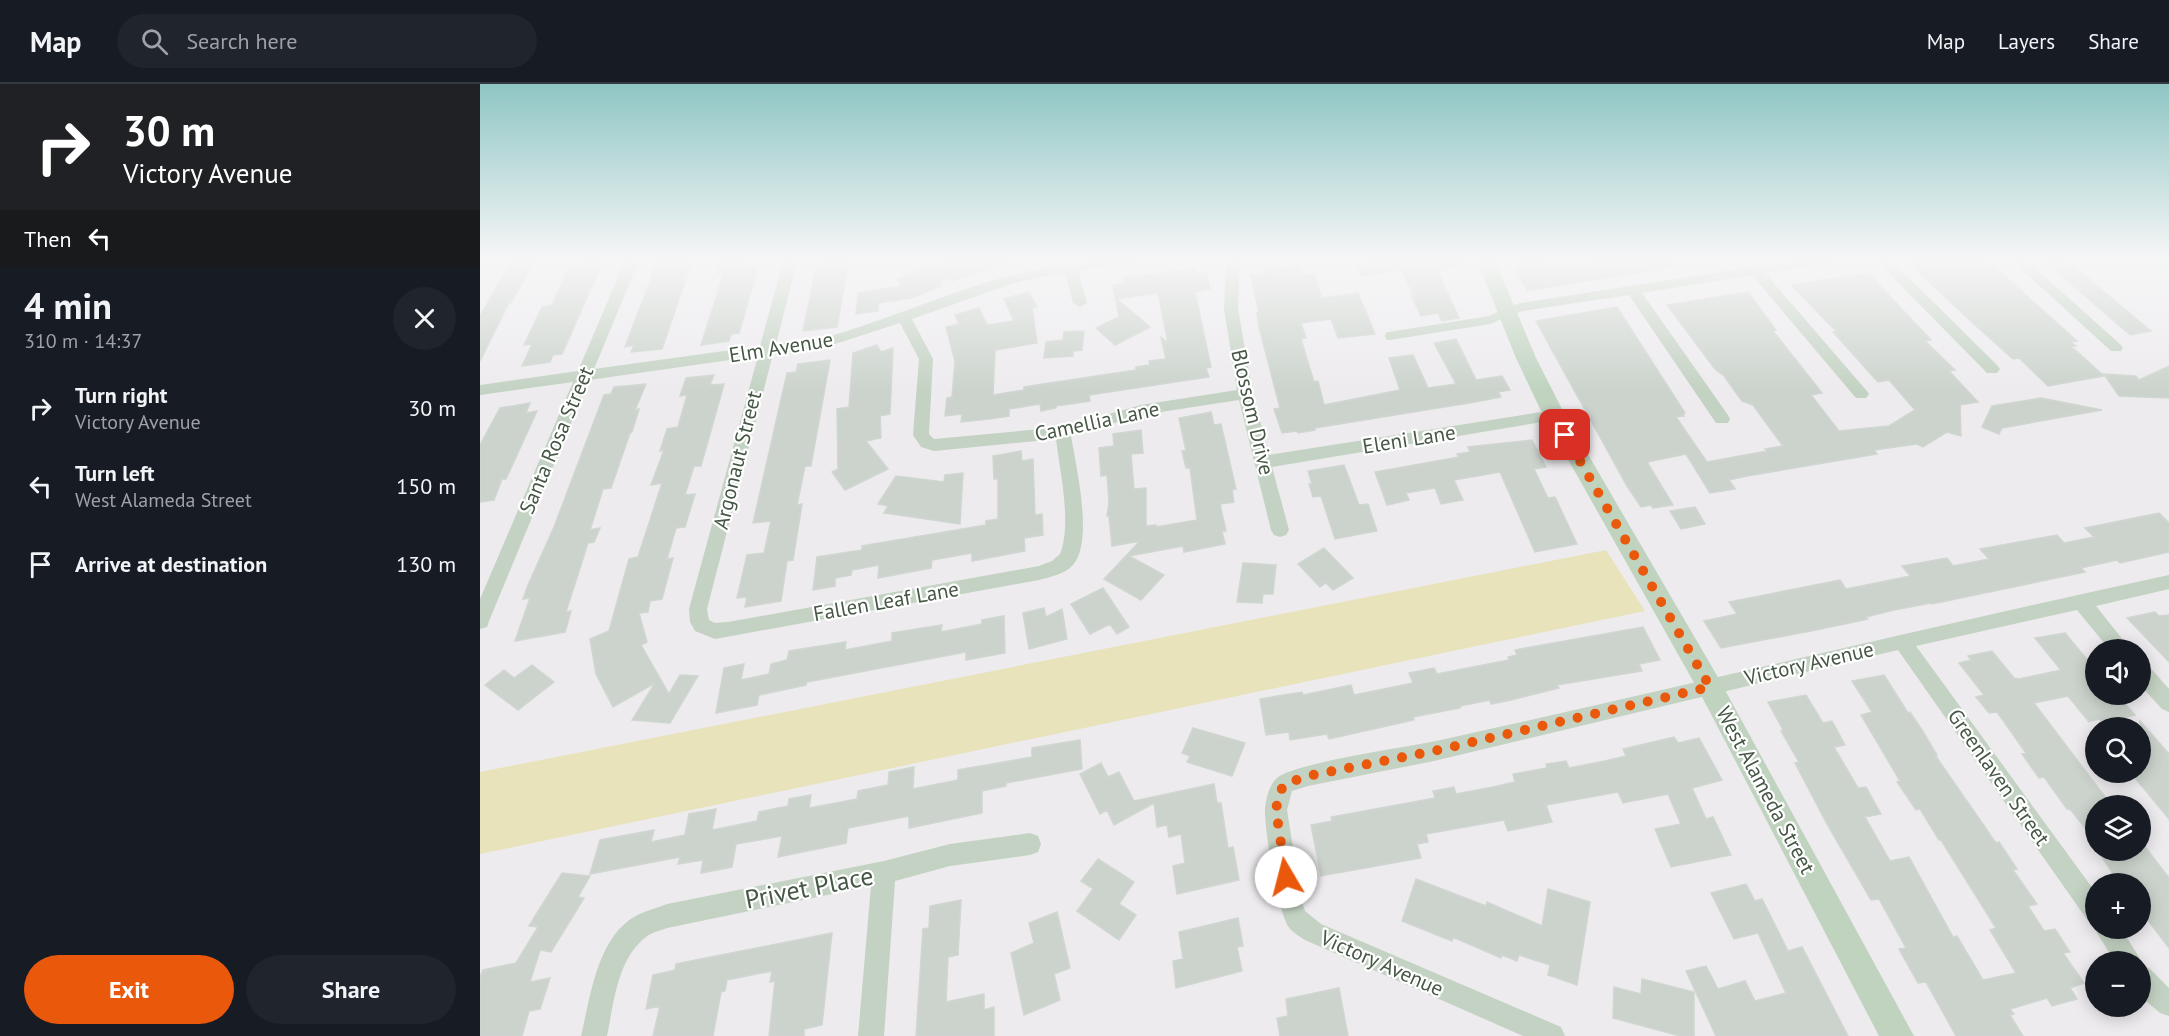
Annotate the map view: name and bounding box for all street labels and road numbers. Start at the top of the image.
street label: Elm Avenue [727,325,835,369]
street label: Blossom Drive [1225,346,1281,478]
street label: Santa Rosa Street [513,362,599,518]
street label: Argonaut Street [707,388,767,532]
street label: Camellia Lane [1032,395,1162,447]
street label: Eleni Lane [1361,418,1457,460]
street label: Fallen Leaf Lane [811,575,961,627]
street label: Victory Avenue [1741,635,1876,691]
street label: West Alameda Street [1711,702,1821,878]
street label: Greenlaven Street [1942,704,2056,850]
street label: Privet Place [742,858,876,916]
street label: Victory Avenue [1315,923,1448,1002]

